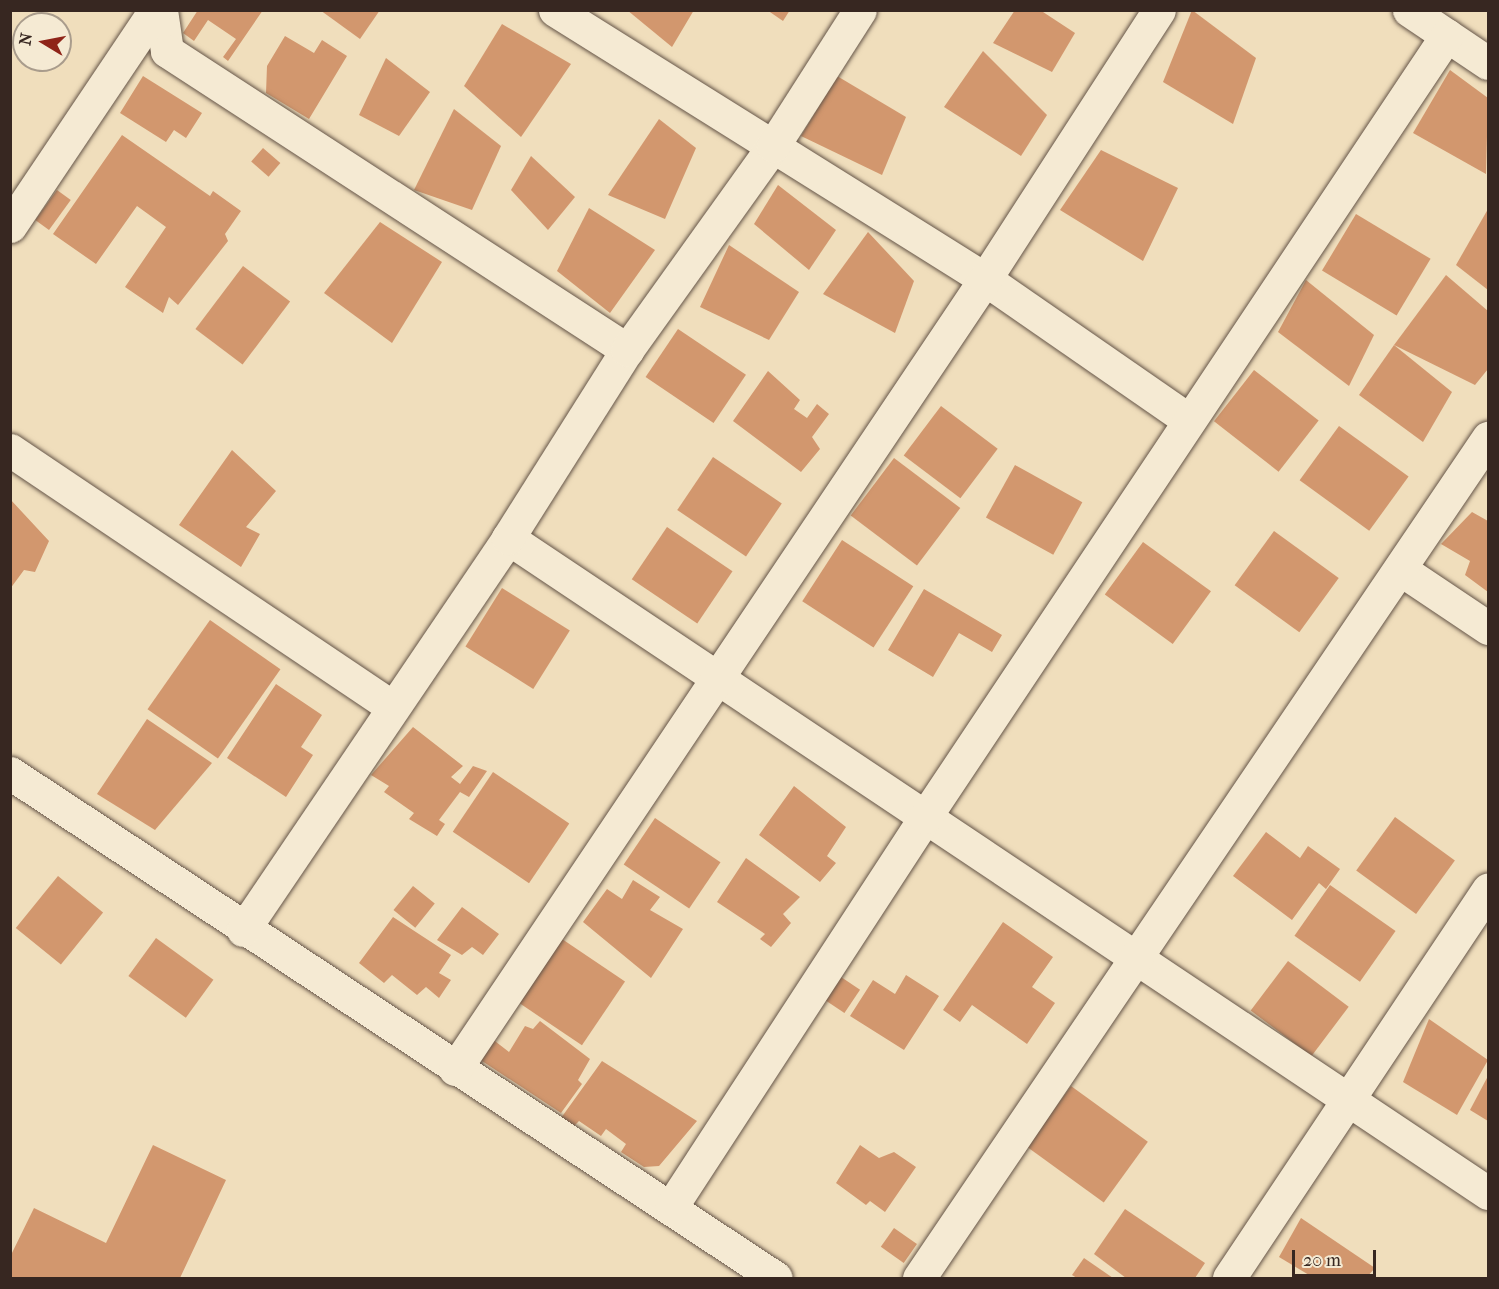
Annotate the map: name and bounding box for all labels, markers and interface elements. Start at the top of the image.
north arrow [12,12,72,72]
text: N [15,32,36,47]
scale bar [1295,1238,1379,1276]
text: 20 m [1303,1250,1341,1271]

